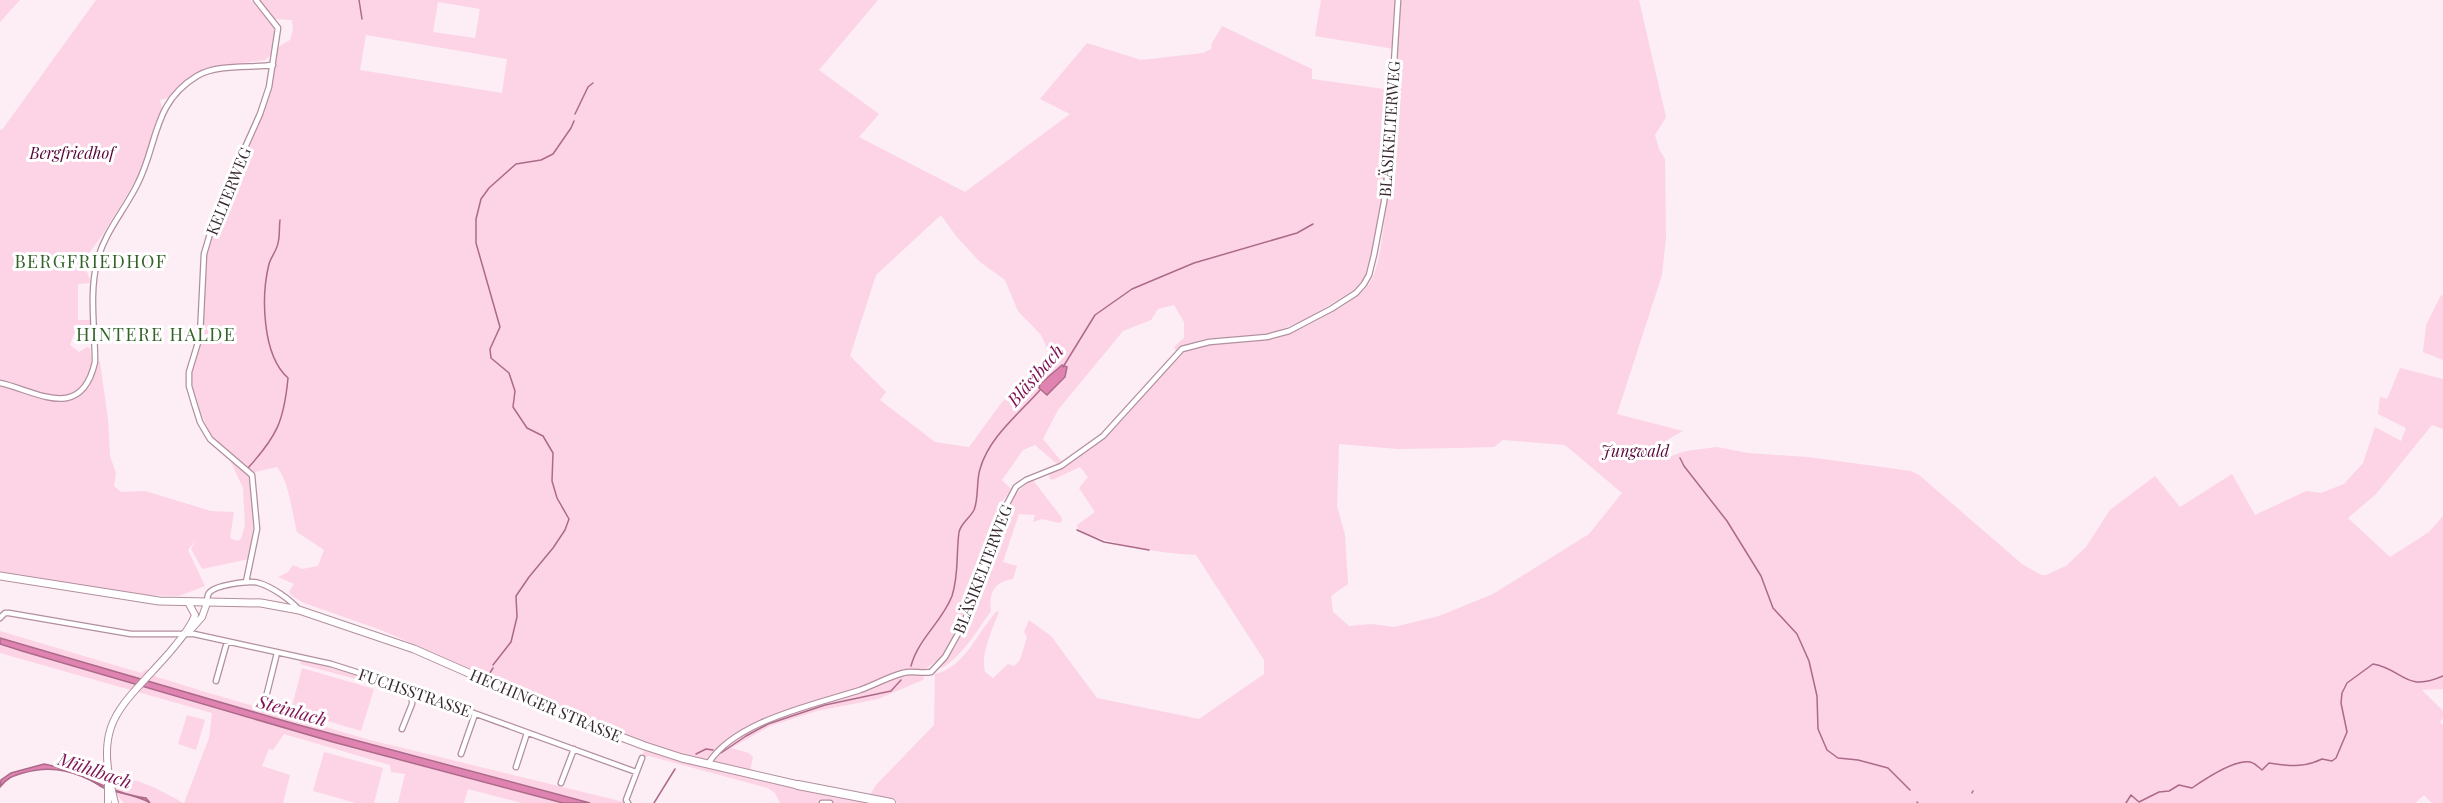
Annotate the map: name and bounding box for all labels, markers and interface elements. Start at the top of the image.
street label: BLÄSIKELTERWEG [1374,60,1404,198]
park label: Bergfriedhof [29,142,117,163]
street label: KELTERWEG [201,144,255,238]
district label: BERGFRIEDHOF [14,249,168,273]
district label: HINTERE HALDE [76,322,236,346]
water label: Bläsibach [1001,339,1068,412]
park label: Jungwald [1601,440,1670,461]
street label: BLÄSIKELTERWEG [948,502,1016,636]
street label: FUCHSSTRASSE [356,663,474,721]
street label: HECHINGER STRASSE [467,664,625,746]
water label: Steinlach [253,688,330,731]
water label: Mühlbach [54,746,135,794]

